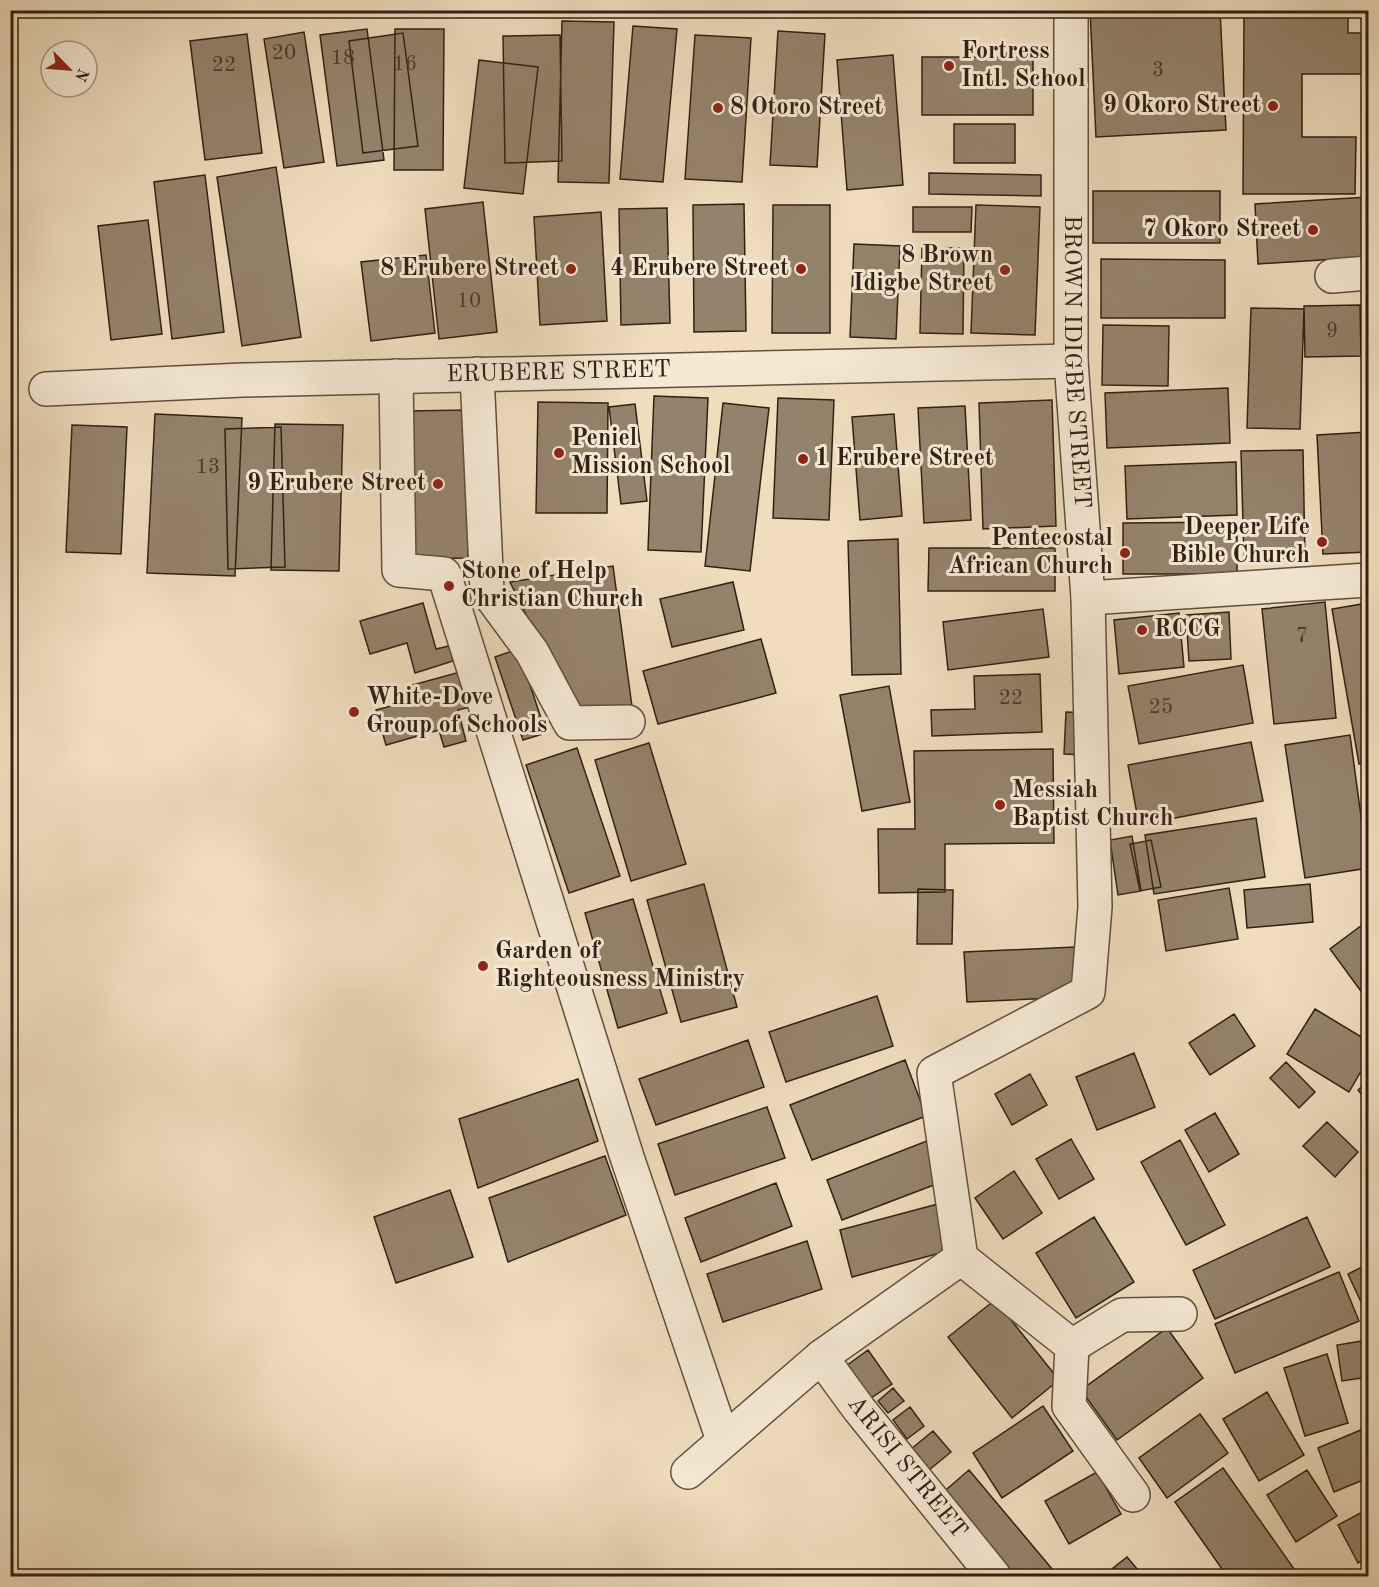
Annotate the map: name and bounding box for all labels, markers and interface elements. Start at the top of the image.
north arrow [39,39,99,99]
place label: Fortress Intl. School [961,40,1086,92]
house number: 20 [272,43,296,64]
house number: 18 [331,48,355,69]
house number: 16 [393,54,417,75]
house number: 22 [212,55,236,76]
marker: Fortress Intl. School [942,59,956,73]
house number: 3 [1152,60,1164,81]
text: N [71,66,91,84]
place label: 9 Okoro Street [1103,94,1261,118]
place label: 8 Otoro Street [730,96,883,120]
marker: 9 Okoro Street [1266,99,1280,113]
marker: 8 Otoro Street [711,101,725,115]
street label: BROWN IDIGBE STREET [1059,215,1094,509]
place label: 7 Okoro Street [1143,218,1301,242]
marker: 7 Okoro Street [1306,223,1320,237]
place label: 8 Brown Idigbe Street [853,244,993,296]
place label: 8 Erubere Street [380,257,559,281]
place label: 4 Erubere Street [610,257,789,281]
marker: 8 Erubere Street [564,262,578,276]
marker: 4 Erubere Street [794,262,808,276]
marker: 8 Brown Idigbe Street [998,263,1012,277]
house number: 10 [457,291,481,312]
house number: 9 [1326,321,1338,342]
street label: ERUBERE STREET [446,358,671,387]
place label: Peniel Mission School [571,427,731,479]
marker: Peniel Mission School [552,446,566,460]
place label: 1 Erubere Street [815,447,994,471]
marker: 1 Erubere Street [796,452,810,466]
house number: 13 [196,457,220,478]
place label: 9 Erubere Street [247,472,426,496]
marker: 9 Erubere Street [431,477,445,491]
place label: Deeper Life Bible Church [1170,516,1310,568]
place label: Pentecostal African Church [948,527,1113,579]
marker: Deeper Life Bible Church [1315,535,1329,549]
marker: Pentecostal African Church [1118,546,1132,560]
place label: Stone of Help Christian Church [461,560,644,612]
marker: Stone of Help Christian Church [442,579,456,593]
place label: RCCG [1154,618,1220,642]
marker: RCCG [1135,623,1149,637]
house number: 7 [1296,626,1308,647]
place label: White-Dove Group of Schools [366,686,547,738]
house number: 22 [999,688,1023,709]
house number: 25 [1149,697,1173,718]
marker: White-Dove Group of Schools [347,705,361,719]
place label: Messiah Baptist Church [1012,779,1173,831]
marker: Messiah Baptist Church [993,798,1007,812]
place label: Garden of Righteousness Ministry [495,940,745,992]
marker: Garden of Righteousness Ministry [476,959,490,973]
street label: ARISI STREET [842,1392,971,1544]

